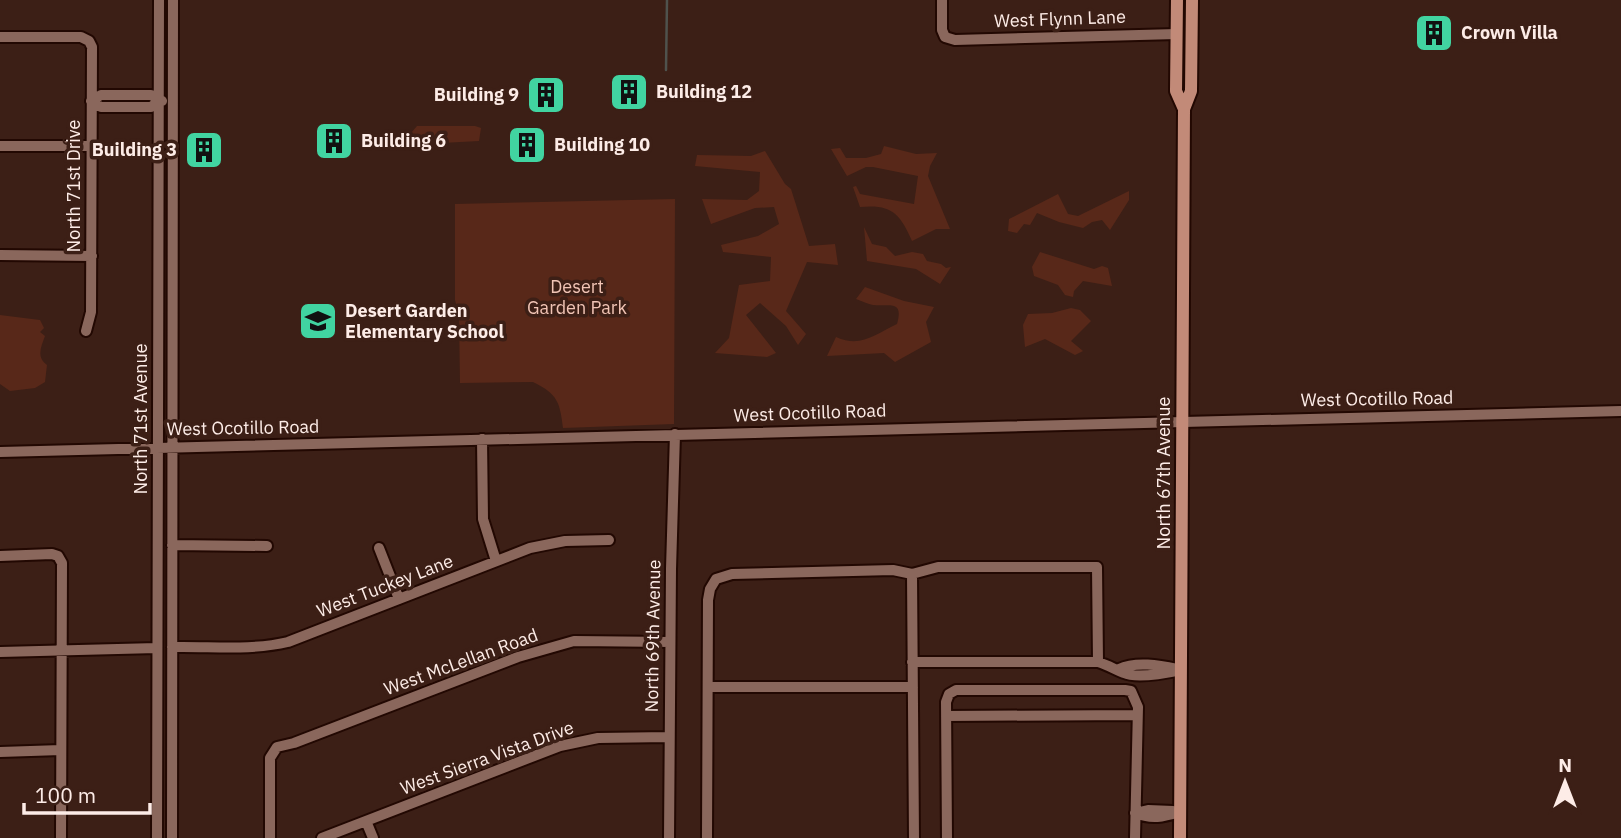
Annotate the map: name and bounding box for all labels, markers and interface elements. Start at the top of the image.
street label: West Flynn Lane [994,5,1126,32]
building icon: Crown Villa [1413,12,1455,54]
place label: Crown Villa [1461,21,1558,44]
building icon: Building 12 [608,71,650,113]
building icon: Building 9 [525,74,567,116]
place label: Building 12 [656,80,752,103]
place label: Building 9 [434,83,519,106]
street label: North 71st Drive [62,119,85,252]
building icon: Building 6 [313,120,355,162]
building icon: Building 10 [506,124,548,166]
building icon: Building 3 [183,129,225,171]
place label: Building 6 [361,129,446,152]
place label: Building 10 [554,133,650,156]
place label: Building 3 [92,138,177,161]
park label: Desert Garden Park [527,275,627,319]
place label: Desert Garden Elementary School [345,299,504,343]
school or university icon: Desert Garden Elementary School [297,300,339,342]
street label: North 71st Avenue [129,343,152,495]
street label: West Ocotillo Road [1300,386,1454,411]
street label: North 67th Avenue [1152,396,1175,549]
street label: West Ocotillo Road [733,398,887,427]
street label: West Ocotillo Road [166,415,320,440]
street label: West Tuckey Lane [313,549,456,622]
street label: North 69th Avenue [640,559,665,713]
street label: West McLellan Road [381,623,541,700]
street label: West Sierra Vista Drive [397,715,577,800]
north arrow [1530,747,1600,817]
text: N [1558,753,1572,777]
scale bar [24,772,150,816]
text: 100 m [35,781,96,809]

